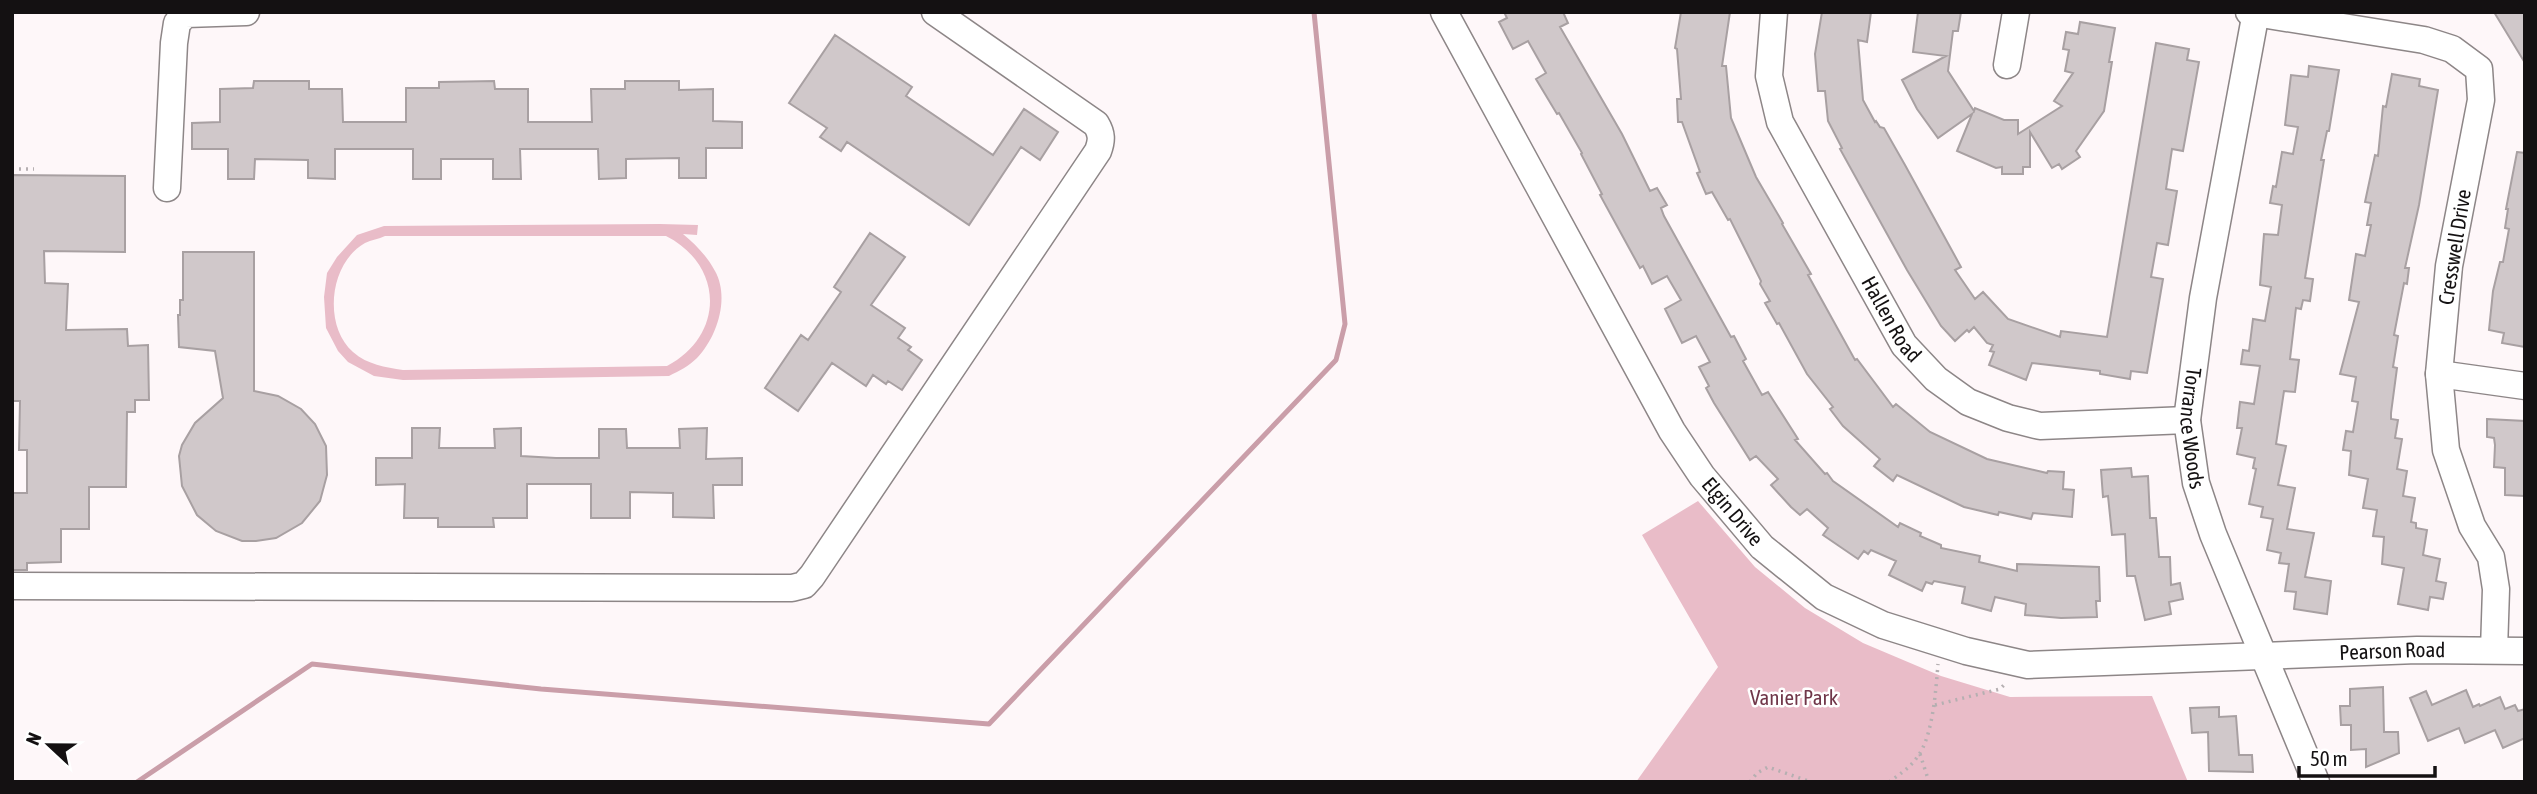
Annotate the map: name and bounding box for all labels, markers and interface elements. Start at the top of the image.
street label: Cresswell Drive [2433,187,2475,306]
street label: Hallen Road [1857,272,1927,366]
street label: Torrance Woods [2176,366,2210,492]
street label: Elgin Drive [1697,472,1769,550]
street label: Pearson Road [2339,637,2445,664]
park label: Vanier Park [1750,685,1838,709]
north arrow [14,710,84,780]
text: N [21,729,46,748]
scale bar [2299,734,2436,778]
text: 50 m [2310,746,2348,770]

